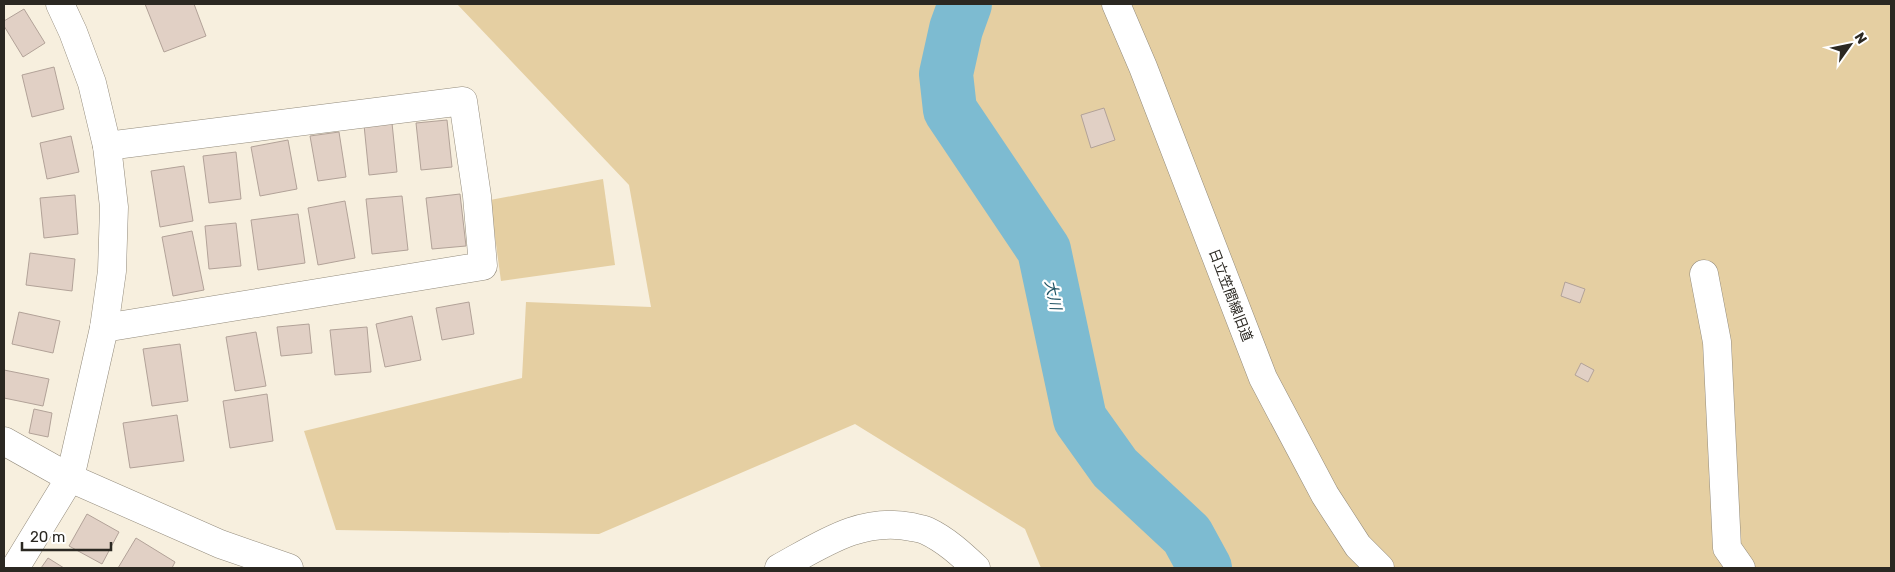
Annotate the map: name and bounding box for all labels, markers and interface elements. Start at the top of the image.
north arrow [1825,20,1875,70]
text: N [1851,29,1870,47]
street label: 日立笠間線旧道 [1205,246,1256,344]
water label: 大川 [1041,278,1065,313]
scale bar [22,520,111,552]
text: 20 m [30,528,65,546]

